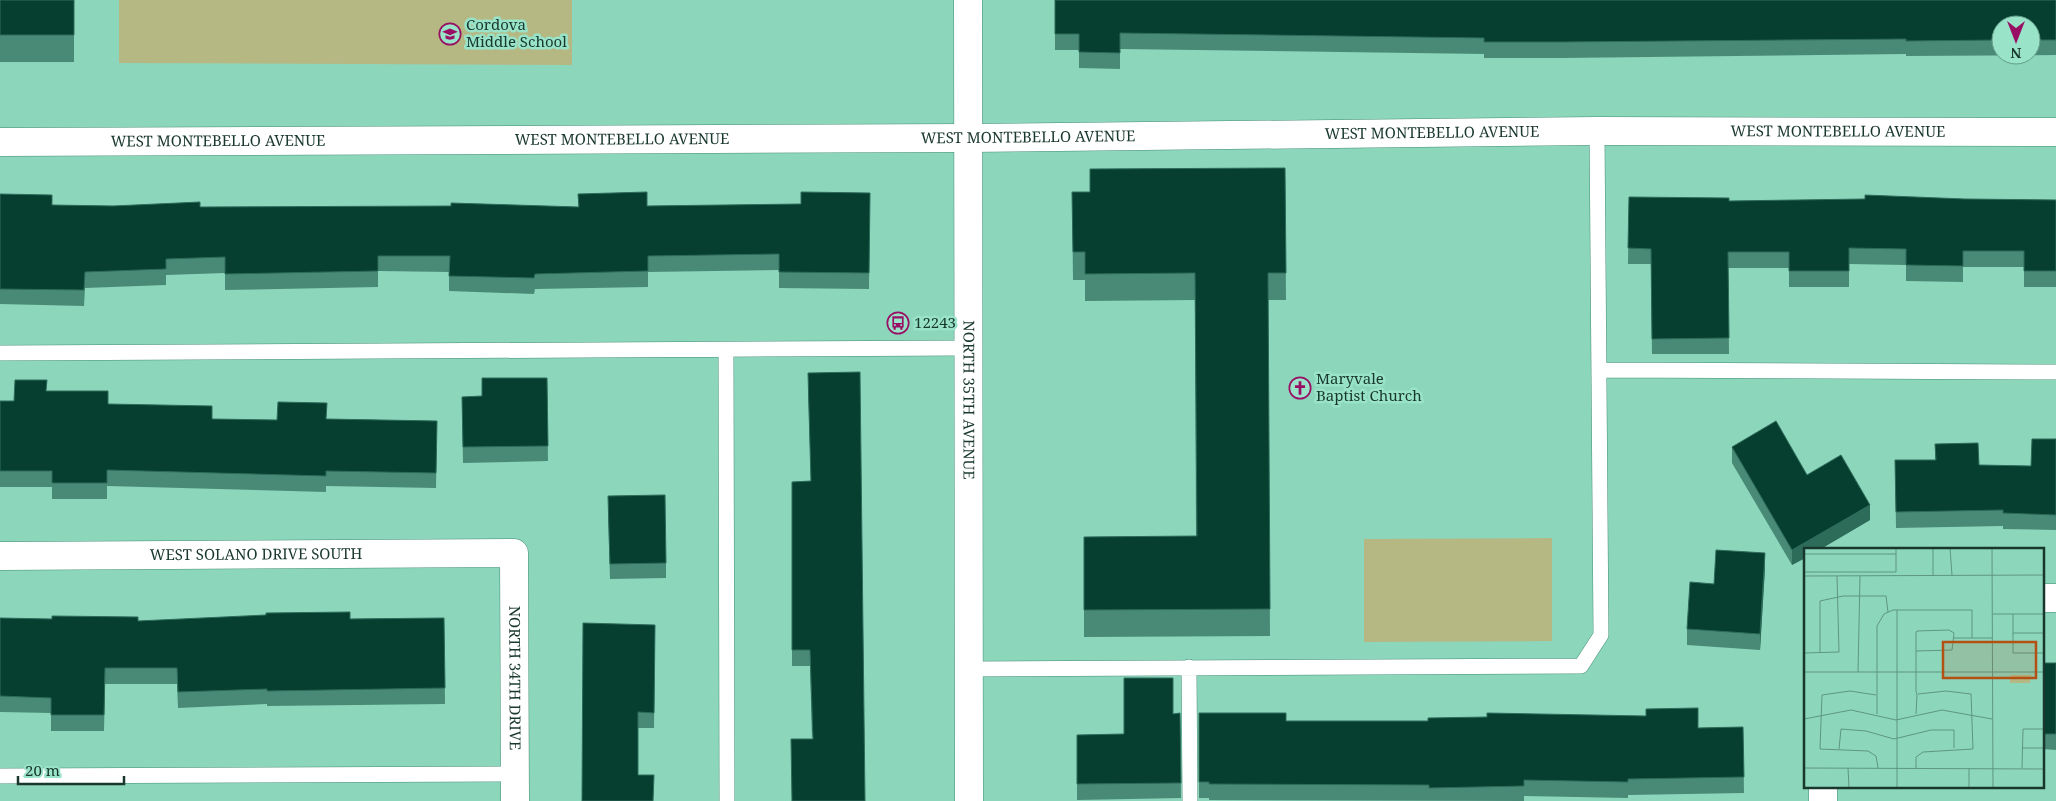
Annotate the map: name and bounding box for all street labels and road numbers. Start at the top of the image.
street label: WEST MONTEBELLO AVENUE [1731,120,1945,141]
street label: WEST MONTEBELLO AVENUE [1324,121,1539,143]
street label: WEST MONTEBELLO AVENUE [921,125,1135,147]
street label: WEST MONTEBELLO AVENUE [515,128,729,149]
street label: WEST MONTEBELLO AVENUE [111,130,325,151]
street label: NORTH 35TH AVENUE [959,320,980,480]
street label: WEST SOLANO DRIVE SOUTH [150,543,362,564]
street label: NORTH 34TH DRIVE [505,606,526,750]

